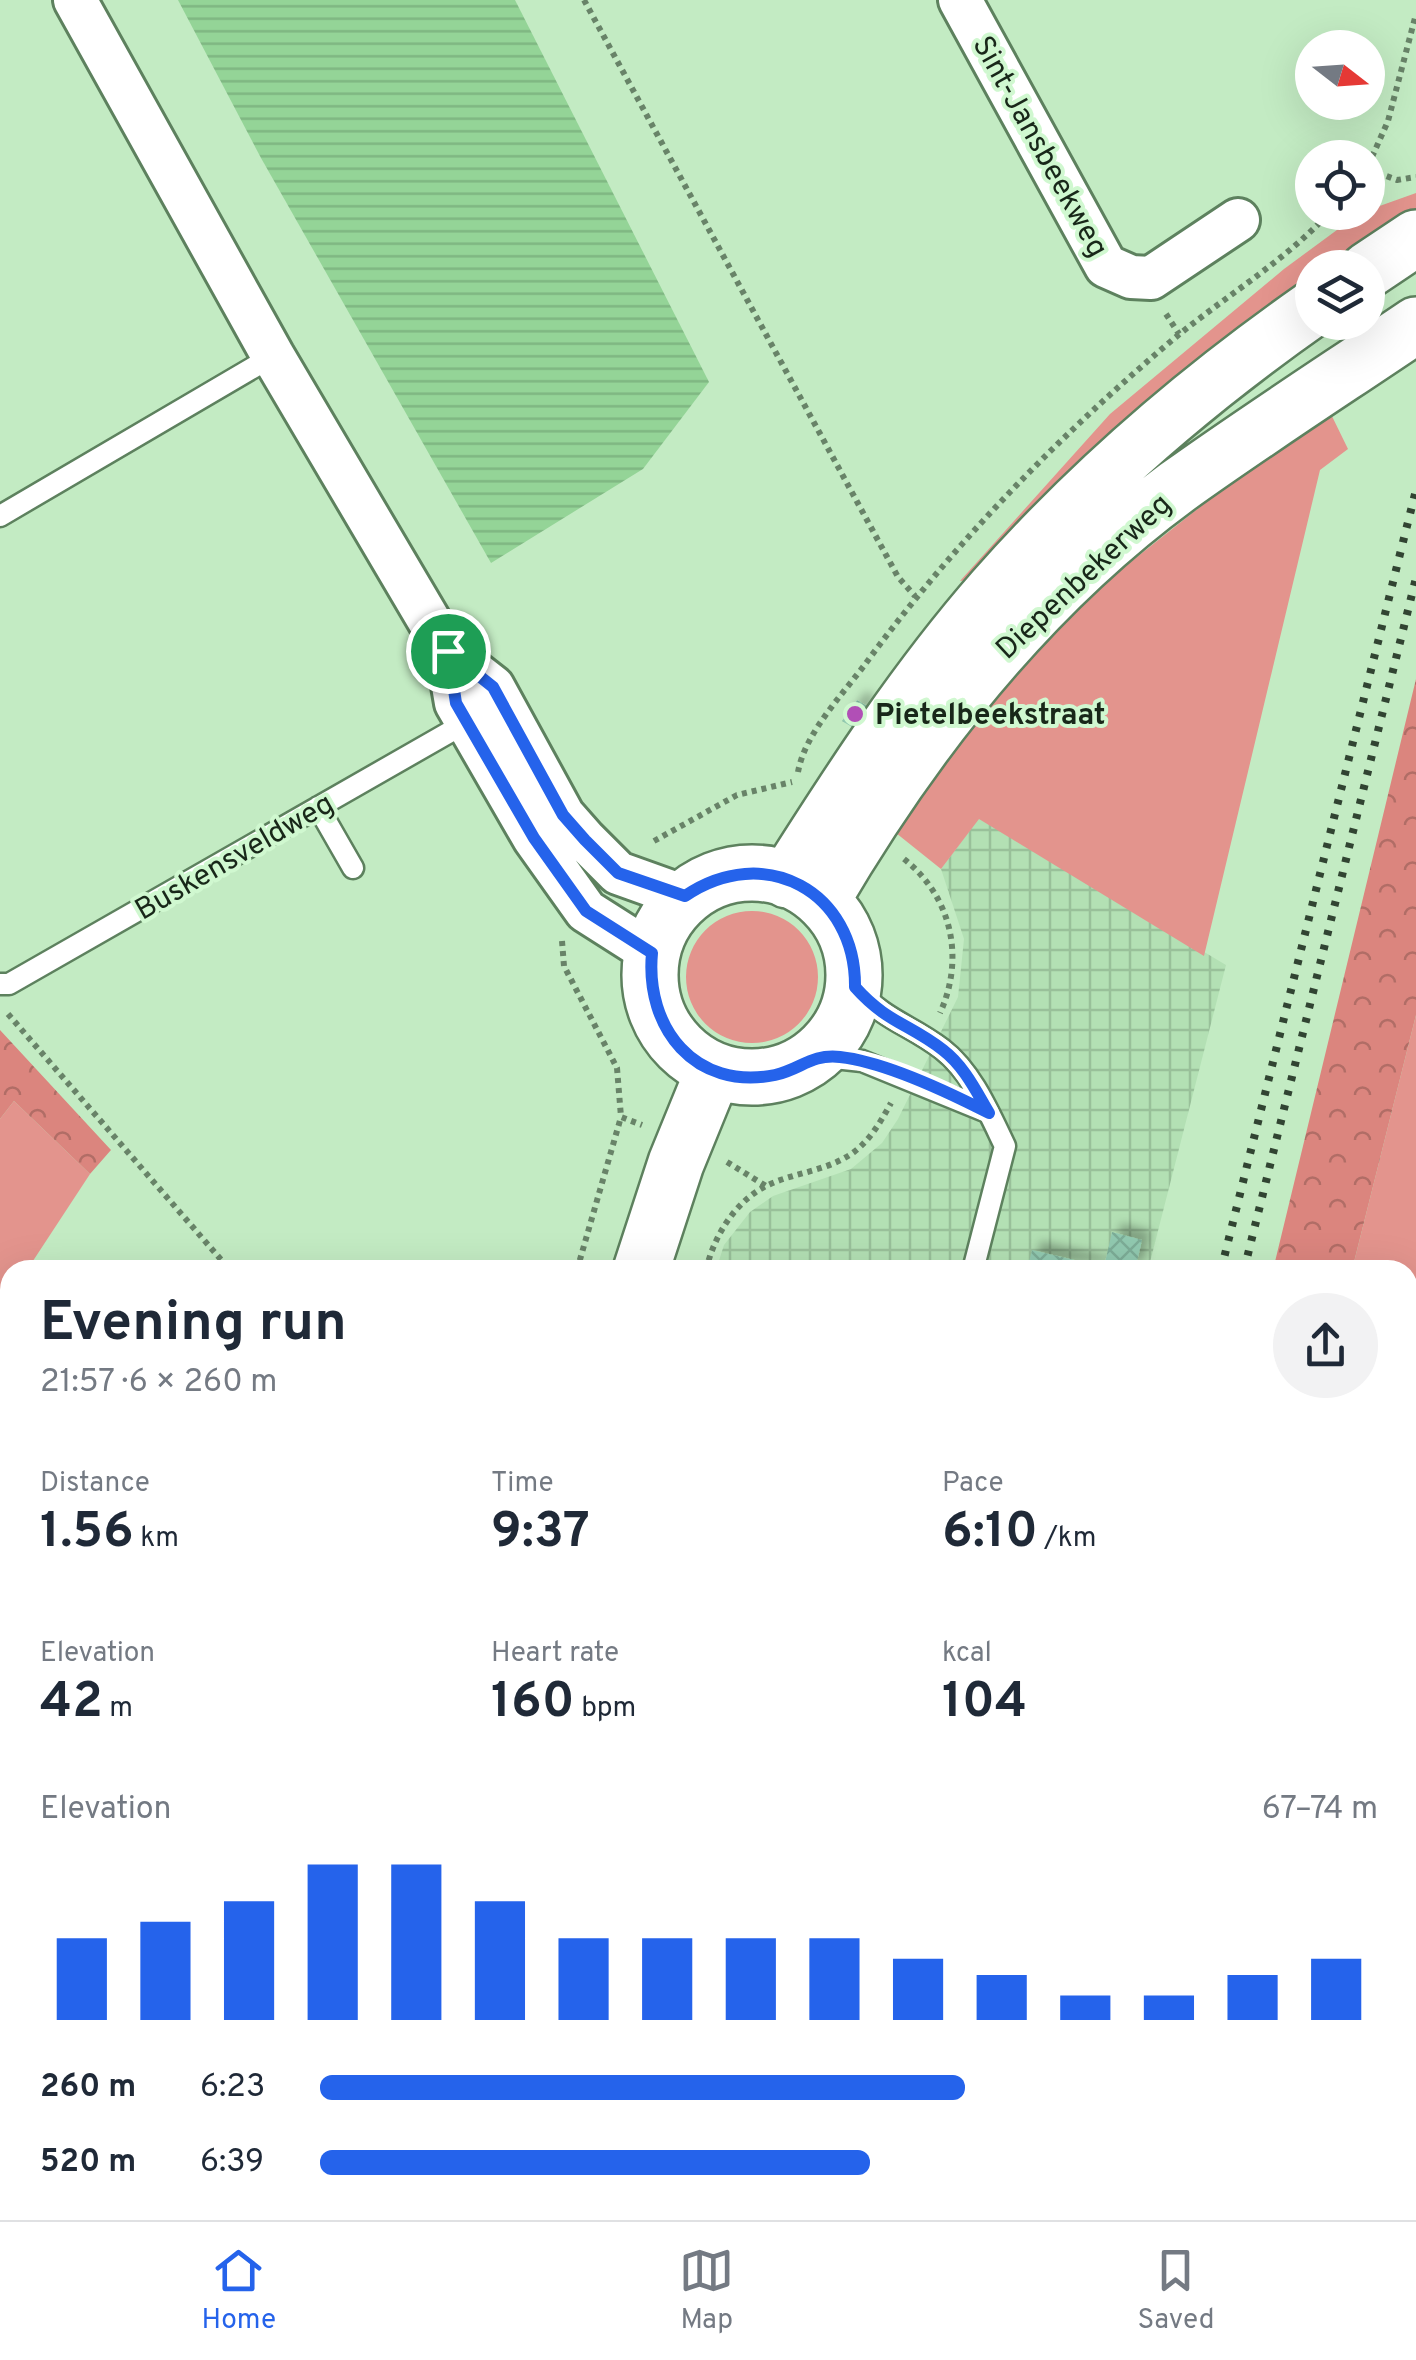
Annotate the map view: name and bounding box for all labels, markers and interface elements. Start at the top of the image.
street label: Sint-Jansbeekweg [963,30,1115,264]
north arrow [1295,30,1385,120]
map controls [1295,30,1385,340]
button: locate [1295,140,1385,230]
button: layers [1295,250,1385,340]
street label: Diepenbekerweg [989,487,1180,669]
pin [406,609,491,694]
icon: arrive [421,624,476,679]
place label: Pietelbeekstraat [875,698,1106,735]
marker: Pietelbeekstraat [844,703,866,725]
street label: Buskensveldweg [129,786,341,930]
text: Evening run [40,1290,347,1360]
button: share [1273,1293,1378,1398]
text: 21:57 · 6 × 260 m [40,1363,277,1403]
text: Distance [40,1466,150,1502]
text: Time [491,1466,554,1502]
text: Pace [942,1466,1004,1502]
text: 1.56 [40,1502,134,1565]
text: 9:37 [491,1502,590,1565]
text: 6:10 [942,1502,1038,1565]
text: km [134,1521,179,1557]
text: /km [1038,1521,1097,1557]
text: Elevation [40,1636,155,1672]
text: Heart rate [491,1636,619,1672]
text: kcal [942,1636,992,1672]
text: 42 [40,1672,103,1735]
text: 160 [491,1672,575,1735]
text: 104 [942,1672,1027,1735]
text: m [103,1691,133,1727]
text: bpm [575,1691,636,1727]
text: Elevation [40,1790,172,1830]
text: 67–74 m [1262,1790,1378,1830]
text: 260 m [40,2068,136,2108]
text: 6:23 [200,2068,265,2108]
text: 520 m [40,2143,136,2183]
text: 6:39 [200,2143,264,2183]
tab: Home [202,2243,276,2339]
tab: Map [679,2243,734,2339]
tab: Saved [1137,2243,1214,2339]

